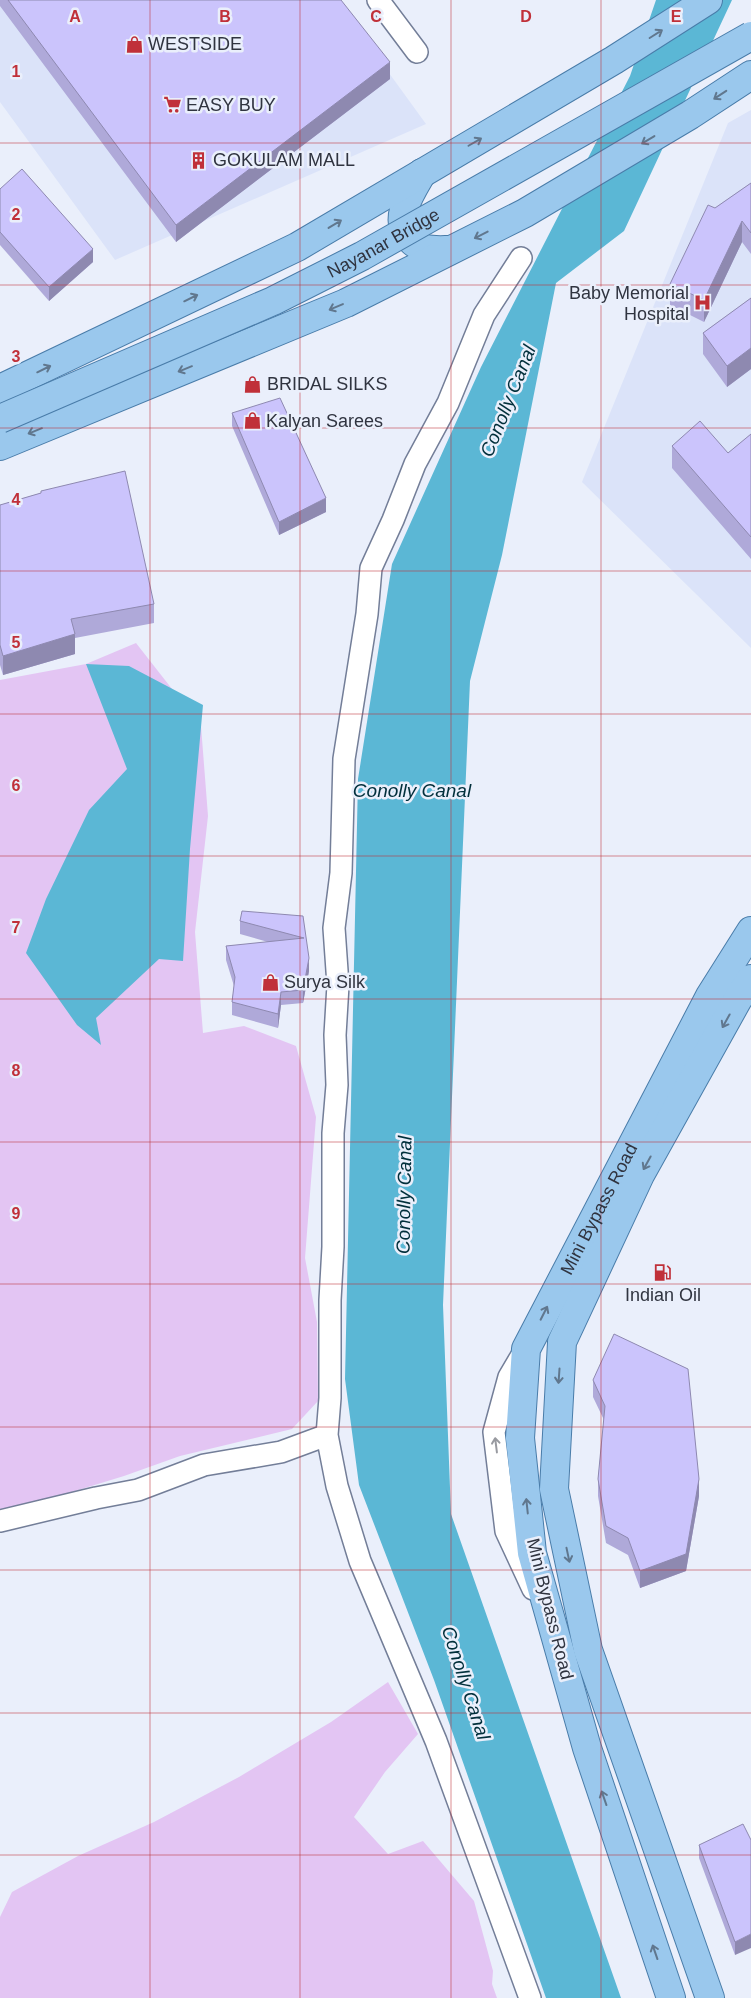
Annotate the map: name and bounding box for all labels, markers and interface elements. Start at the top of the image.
text: A [69,8,81,25]
text: B [219,8,231,25]
text: C [370,8,382,25]
text: D [520,8,532,25]
text: E [671,8,682,25]
one-way arrow [648,28,662,38]
shop icon: WESTSIDE [124,34,144,54]
place label: WESTSIDE [148,34,242,54]
text: 1 [12,63,21,80]
one-way arrow [714,90,728,100]
supermarket icon: EASY BUY [162,95,182,115]
place label: EASY BUY [186,95,276,115]
one-way arrow [641,135,655,145]
one-way arrow [468,136,482,146]
building icon: GOKULAM MALL [189,150,209,170]
place label: GOKULAM MALL [213,150,355,170]
street label: Nayanar Bridge [324,204,443,282]
text: 2 [12,206,21,223]
one-way arrow [328,219,342,229]
one-way arrow [474,231,489,240]
place label: Baby Memorial Hospital [569,283,689,324]
one-way arrow [183,293,198,303]
hospital icon: Baby Memorial Hospital [693,293,713,313]
one-way arrow [329,303,344,313]
water label: Conolly Canal [476,342,540,460]
text: 3 [12,348,21,365]
one-way arrow [36,364,51,373]
one-way arrow [178,366,193,375]
shop icon: BRIDAL SILKS [243,374,263,394]
place label: BRIDAL SILKS [267,374,387,394]
shop icon: Kalyan Sarees [242,411,262,431]
place label: Kalyan Sarees [266,411,383,431]
one-way arrow [28,426,43,436]
text: 4 [12,491,21,508]
text: 5 [12,634,21,651]
text: 6 [12,777,21,794]
water label: Conolly Canal [353,780,472,801]
text: 7 [12,919,21,936]
shop icon: Surya Silk [260,972,280,992]
place label: Surya Silk [284,972,366,992]
one-way arrow [721,1013,730,1028]
text: 8 [12,1062,21,1079]
water label: Conolly Canal [392,1135,416,1254]
street label: Mini Bypass Road [557,1140,641,1278]
one-way arrow [642,1155,651,1170]
text: 9 [12,1205,21,1222]
fuel station icon: Indian Oil [653,1262,673,1282]
place label: Indian Oil [625,1285,701,1305]
one-way arrow [539,1306,549,1321]
one-way arrow [555,1368,564,1384]
one-way arrow [491,1437,501,1453]
one-way arrow [522,1498,532,1514]
street label: Mini Bypass Road [523,1536,577,1682]
one-way arrow [564,1546,573,1562]
water label: Conolly Canal [438,1624,495,1743]
one-way arrow [598,1790,608,1806]
one-way arrow [650,1944,660,1960]

